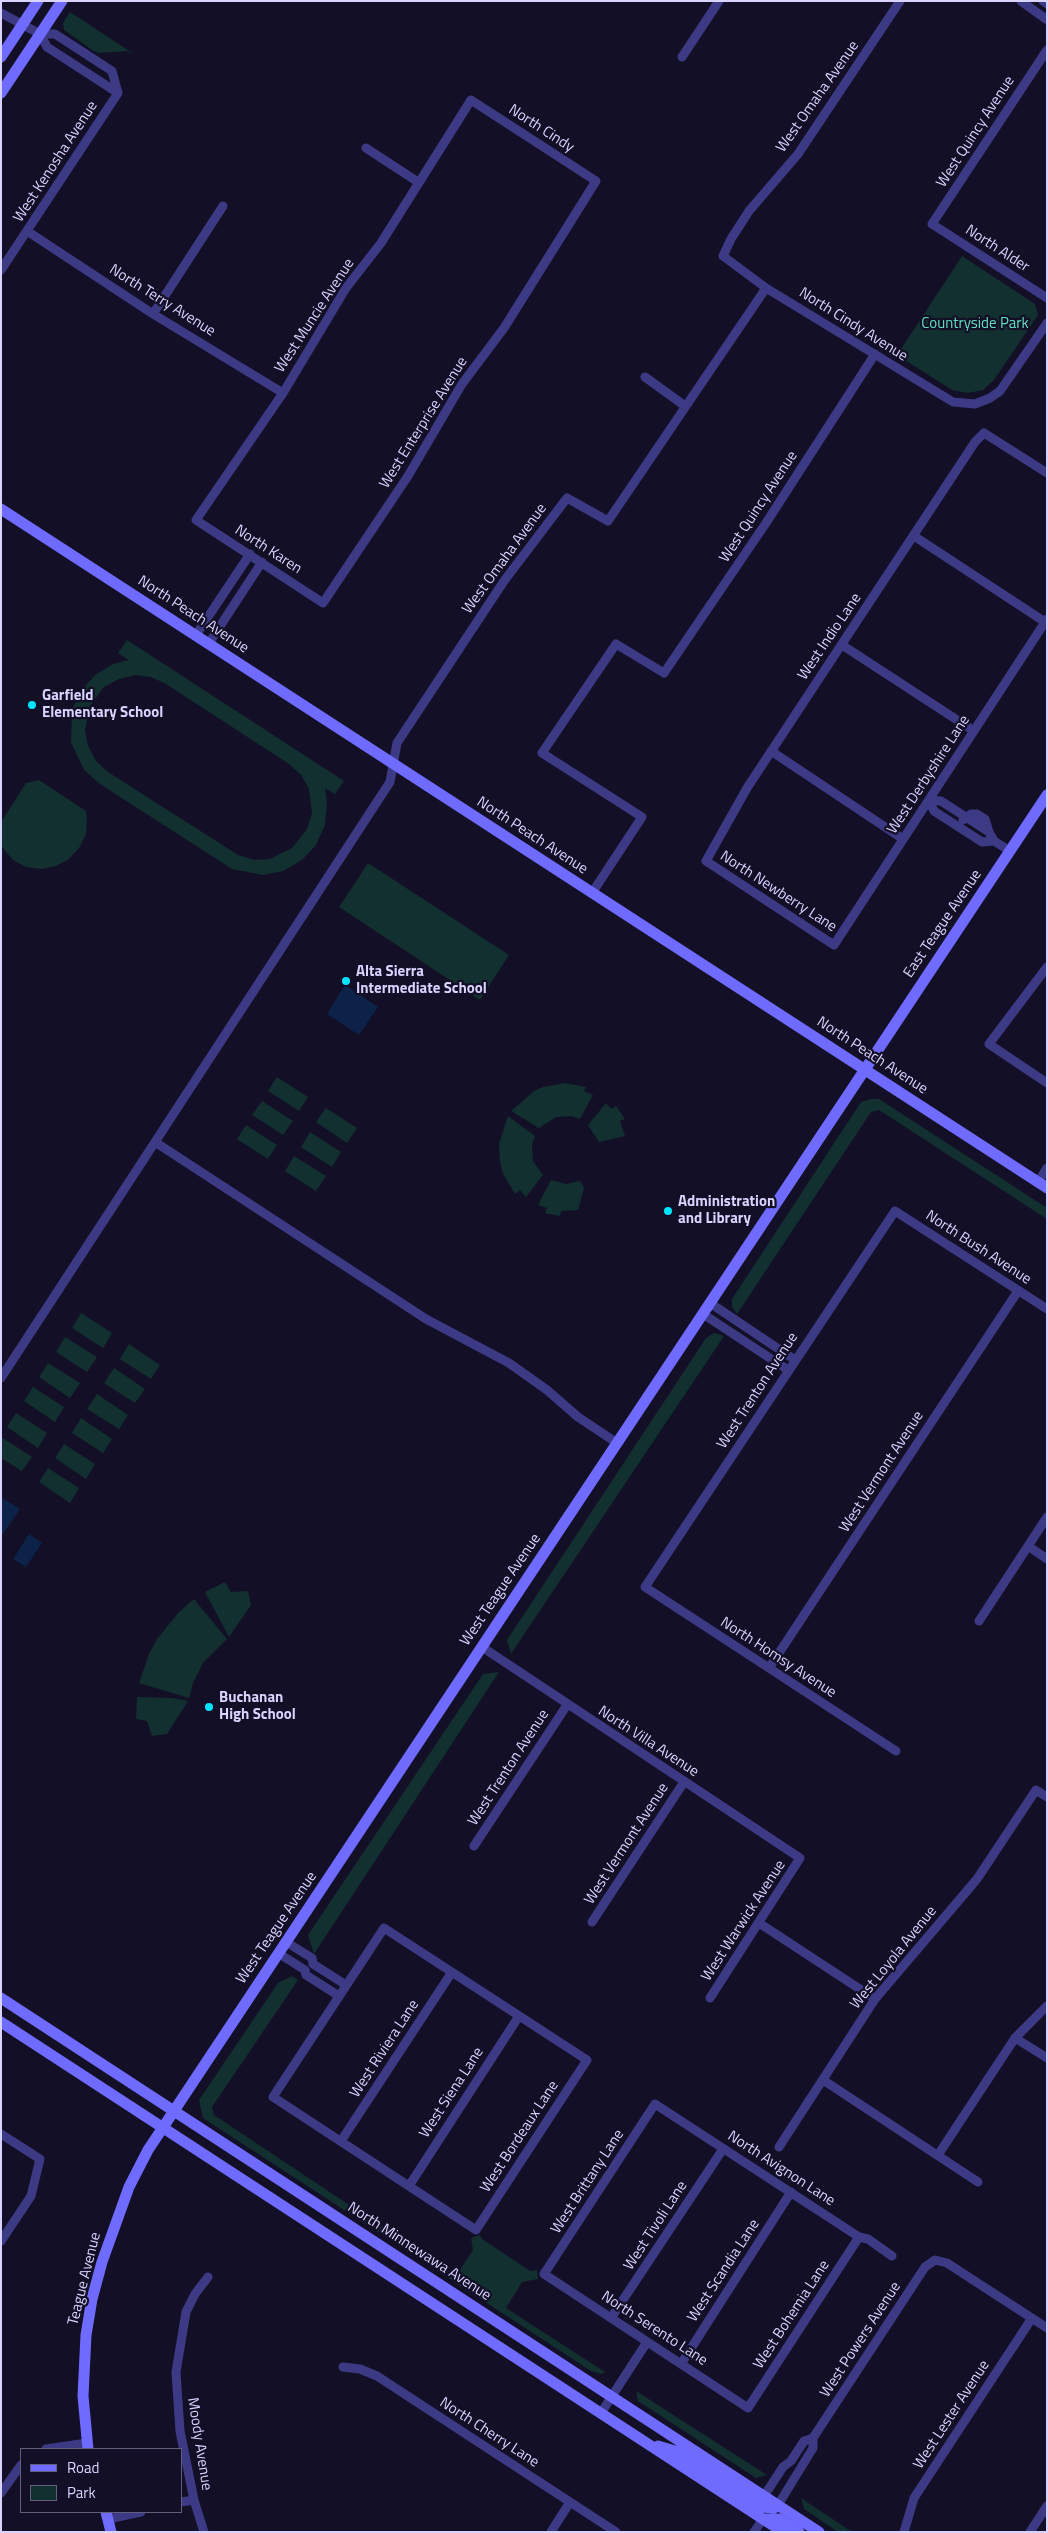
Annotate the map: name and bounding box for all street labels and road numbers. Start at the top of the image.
street label: West Omaha Avenue [773,38,863,156]
street label: West Quincy Avenue [933,73,1019,191]
street label: West Kenosha Avenue [10,98,102,226]
street label: North Cindy [505,101,577,157]
street label: North Alder [962,222,1032,276]
street label: West Muncie Avenue [271,256,359,376]
street label: North Terry Avenue [106,261,218,341]
street label: North Cindy Avenue [795,284,911,366]
street label: West Enterprise Avenue [376,354,472,492]
street label: West Quincy Avenue [716,448,802,566]
street label: West Omaha Avenue [459,500,551,618]
street label: North Karen [231,522,305,578]
street label: North Peach Avenue [134,572,252,658]
street label: West Indio Lane [794,590,866,684]
street label: West Derbyshire Lane [884,712,974,838]
street label: North Peach Avenue [473,793,591,879]
street label: North Newberry Lane [716,848,840,936]
street label: East Teague Avenue [900,867,986,981]
street label: North Peach Avenue [813,1013,931,1099]
street label: North Bush Avenue [922,1207,1034,1289]
street label: West Trenton Avenue [714,1330,802,1452]
street label: West Vermont Avenue [836,1408,928,1536]
street label: West Teague Avenue [457,1531,545,1649]
street label: North Homsy Avenue [717,1614,839,1702]
street label: North Villa Avenue [594,1703,702,1781]
street label: West Trenton Avenue [465,1707,553,1829]
street label: West Vermont Avenue [581,1780,673,1908]
street label: West Warwick Avenue [698,1857,790,1985]
street label: West Teague Avenue [233,1869,321,1987]
street label: West Loyola Avenue [847,1903,941,2013]
street label: West Riviera Lane [347,1997,423,2101]
street label: West Siena Lane [416,2044,488,2142]
street label: West Bordeaux Lane [477,2078,563,2196]
street label: West Brittany Lane [548,2126,628,2238]
street label: North Avignon Lane [724,2128,838,2210]
street label: West Tivoli Lane [620,2178,692,2274]
street label: North Minnewawa Avenue [344,2199,494,2305]
street label: West Scandia Lane [684,2216,764,2326]
street label: Teague Avenue [65,2231,105,2327]
street label: West Bohemia Lane [750,2257,834,2373]
street label: West Powers Avenue [817,2279,905,2401]
street label: North Serento Lane [598,2288,710,2370]
street label: West Lester Avenue [910,2357,994,2473]
street label: North Cherry Lane [436,2394,542,2472]
street label: Moody Avenue [183,2396,215,2492]

